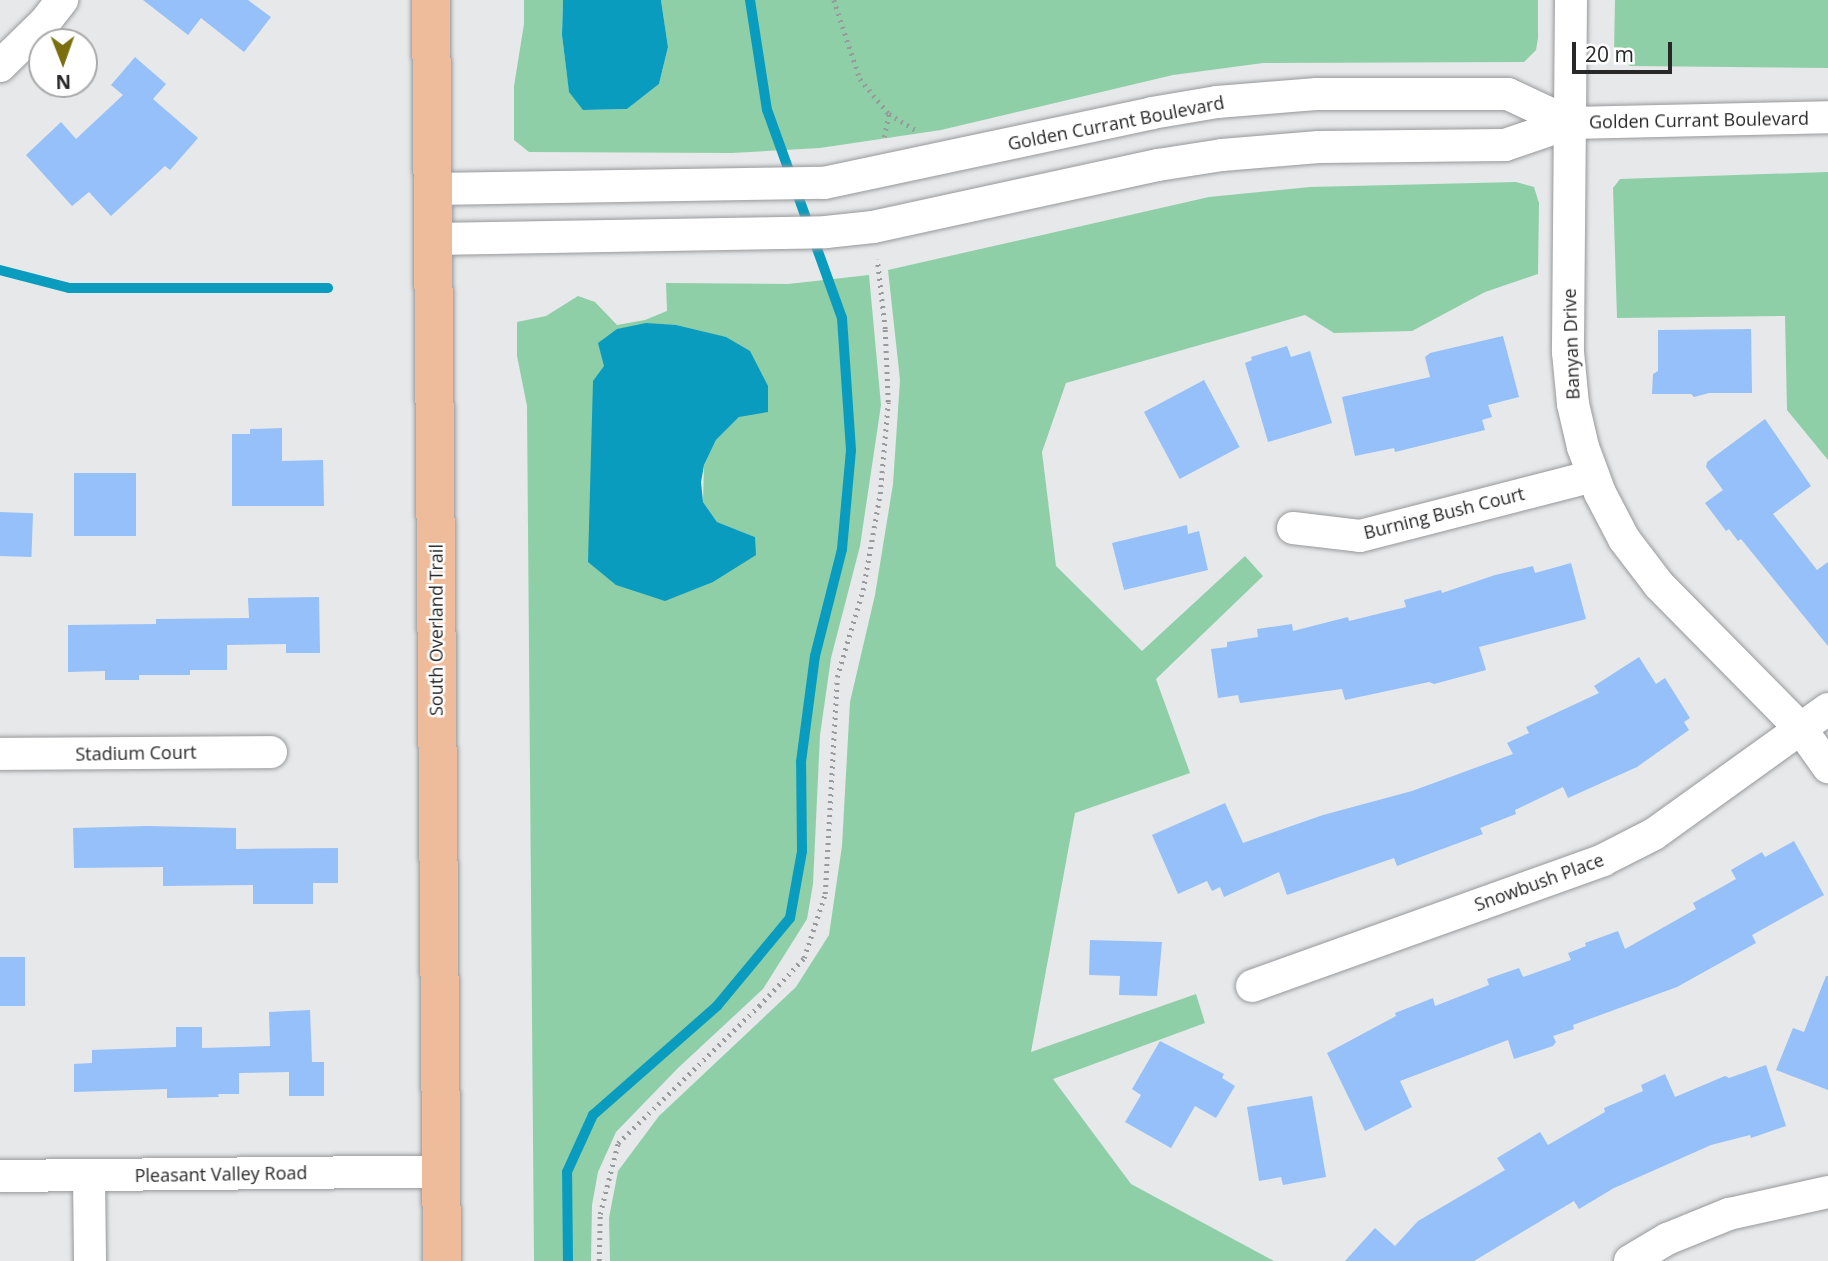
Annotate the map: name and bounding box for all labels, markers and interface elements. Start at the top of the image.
north arrow [28,28,98,98]
scale bar [1576,28,1676,72]
text: 20 m [1585,40,1634,68]
text: N [55,69,71,95]
street label: Golden Currant Boulevard [1006,91,1226,155]
street label: Golden Currant Boulevard [1589,107,1809,133]
street label: Banyan Drive [1558,288,1584,400]
street label: Burning Bush Court [1361,483,1527,543]
street label: South Overland Trail [425,544,447,716]
street label: Stadium Court [75,741,197,765]
street label: Snowbush Place [1471,849,1607,915]
street label: Pleasant Valley Road [134,1162,308,1186]

